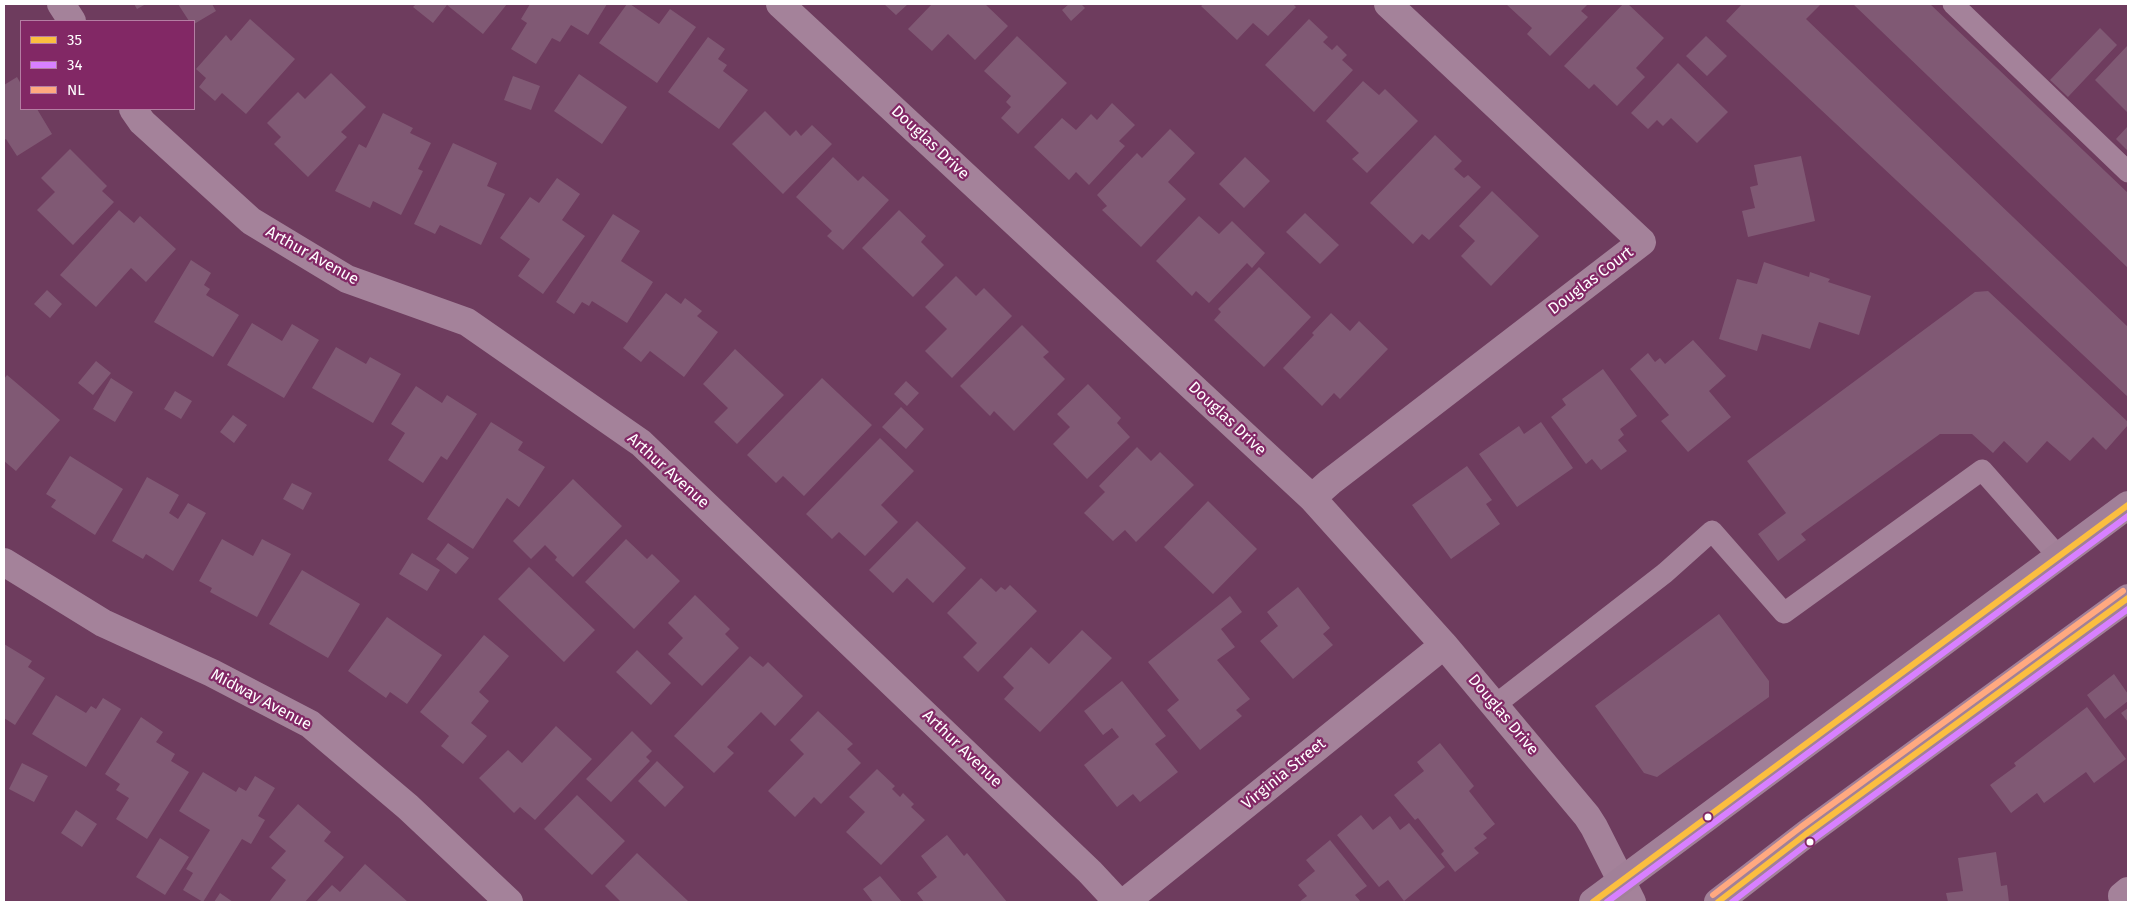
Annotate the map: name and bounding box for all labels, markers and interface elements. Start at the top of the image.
legend [20,20,195,110]
text: 35 [67,31,82,49]
text: 34 [67,56,82,74]
text: NL [67,81,85,99]
street label: Douglas Drive [887,102,973,184]
street label: Arthur Avenue [262,223,362,289]
street label: Douglas Court [1545,243,1637,319]
street label: Douglas Drive [1184,378,1270,460]
street label: Arthur Avenue [623,429,713,513]
street label: Midway Avenue [207,665,315,735]
street label: Douglas Drive [1464,671,1542,759]
street label: Arthur Avenue [918,706,1006,792]
street label: Virginia Street [1238,734,1330,814]
unlabelled marker [1703,812,1713,822]
unlabelled marker [1805,837,1815,847]

